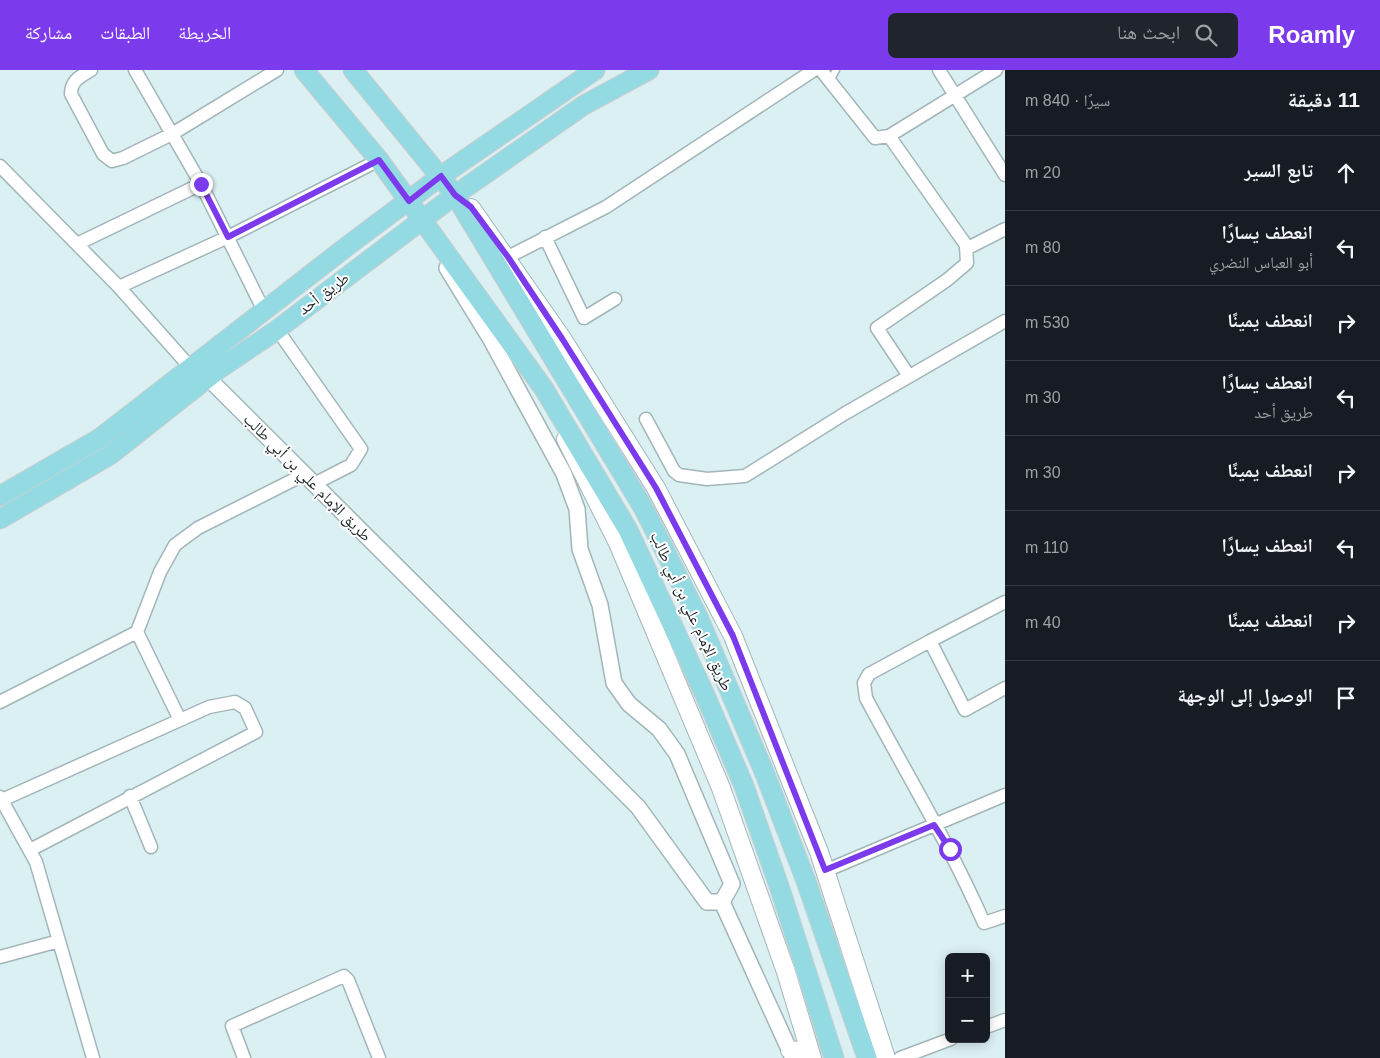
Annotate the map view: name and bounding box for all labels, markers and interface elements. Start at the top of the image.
search box [888,13,1238,58]
icon: search [1192,21,1220,49]
text: Roamly [1268,21,1355,48]
text: ابحث هنا [1117,22,1180,43]
text: مشاركة [25,23,72,43]
text: الطبقات [100,23,150,43]
text: الخريطة [178,23,231,43]
text: 11 دقيقة [1288,88,1360,111]
text: سيرًا · 840 m [1025,92,1110,109]
icon: ahead [1332,159,1360,187]
text: تابع السير [1244,160,1313,181]
text: 20 m [1025,164,1061,181]
route end [190,173,213,196]
text: انعطف يسارًا [1222,222,1313,243]
icon: left [1332,234,1360,262]
text: 80 m [1025,239,1061,256]
text: أبو العباس النضري [1209,254,1313,271]
street label: طريق أحد [294,268,353,319]
icon: right [1332,309,1360,337]
text: انعطف يمينًا [1227,310,1313,331]
text: 530 m [1025,314,1069,331]
text: انعطف يسارًا [1222,372,1313,393]
icon: left [1332,384,1360,412]
text: 30 m [1025,389,1061,406]
text: طريق أحد [1254,404,1313,421]
street label: طريق الإمام علي بن أبي طالب [237,410,375,548]
icon: right [1332,459,1360,487]
text: انعطف يمينًا [1227,460,1313,481]
text: 30 m [1025,464,1061,481]
street label: طريق الإمام علي بن أبي طالب [644,529,737,695]
icon: left [1332,534,1360,562]
text: انعطف يسارًا [1222,535,1313,556]
text: 110 m [1025,539,1068,556]
icon: right [1332,609,1360,637]
text: انعطف يمينًا [1227,610,1313,631]
text: 40 m [1025,614,1061,631]
icon: arrive [1332,684,1360,712]
text: الوصول إلى الوجهة [1177,685,1313,706]
route start [939,838,962,861]
map controls [945,953,990,1043]
button: + [945,953,990,998]
button: − [945,998,990,1043]

